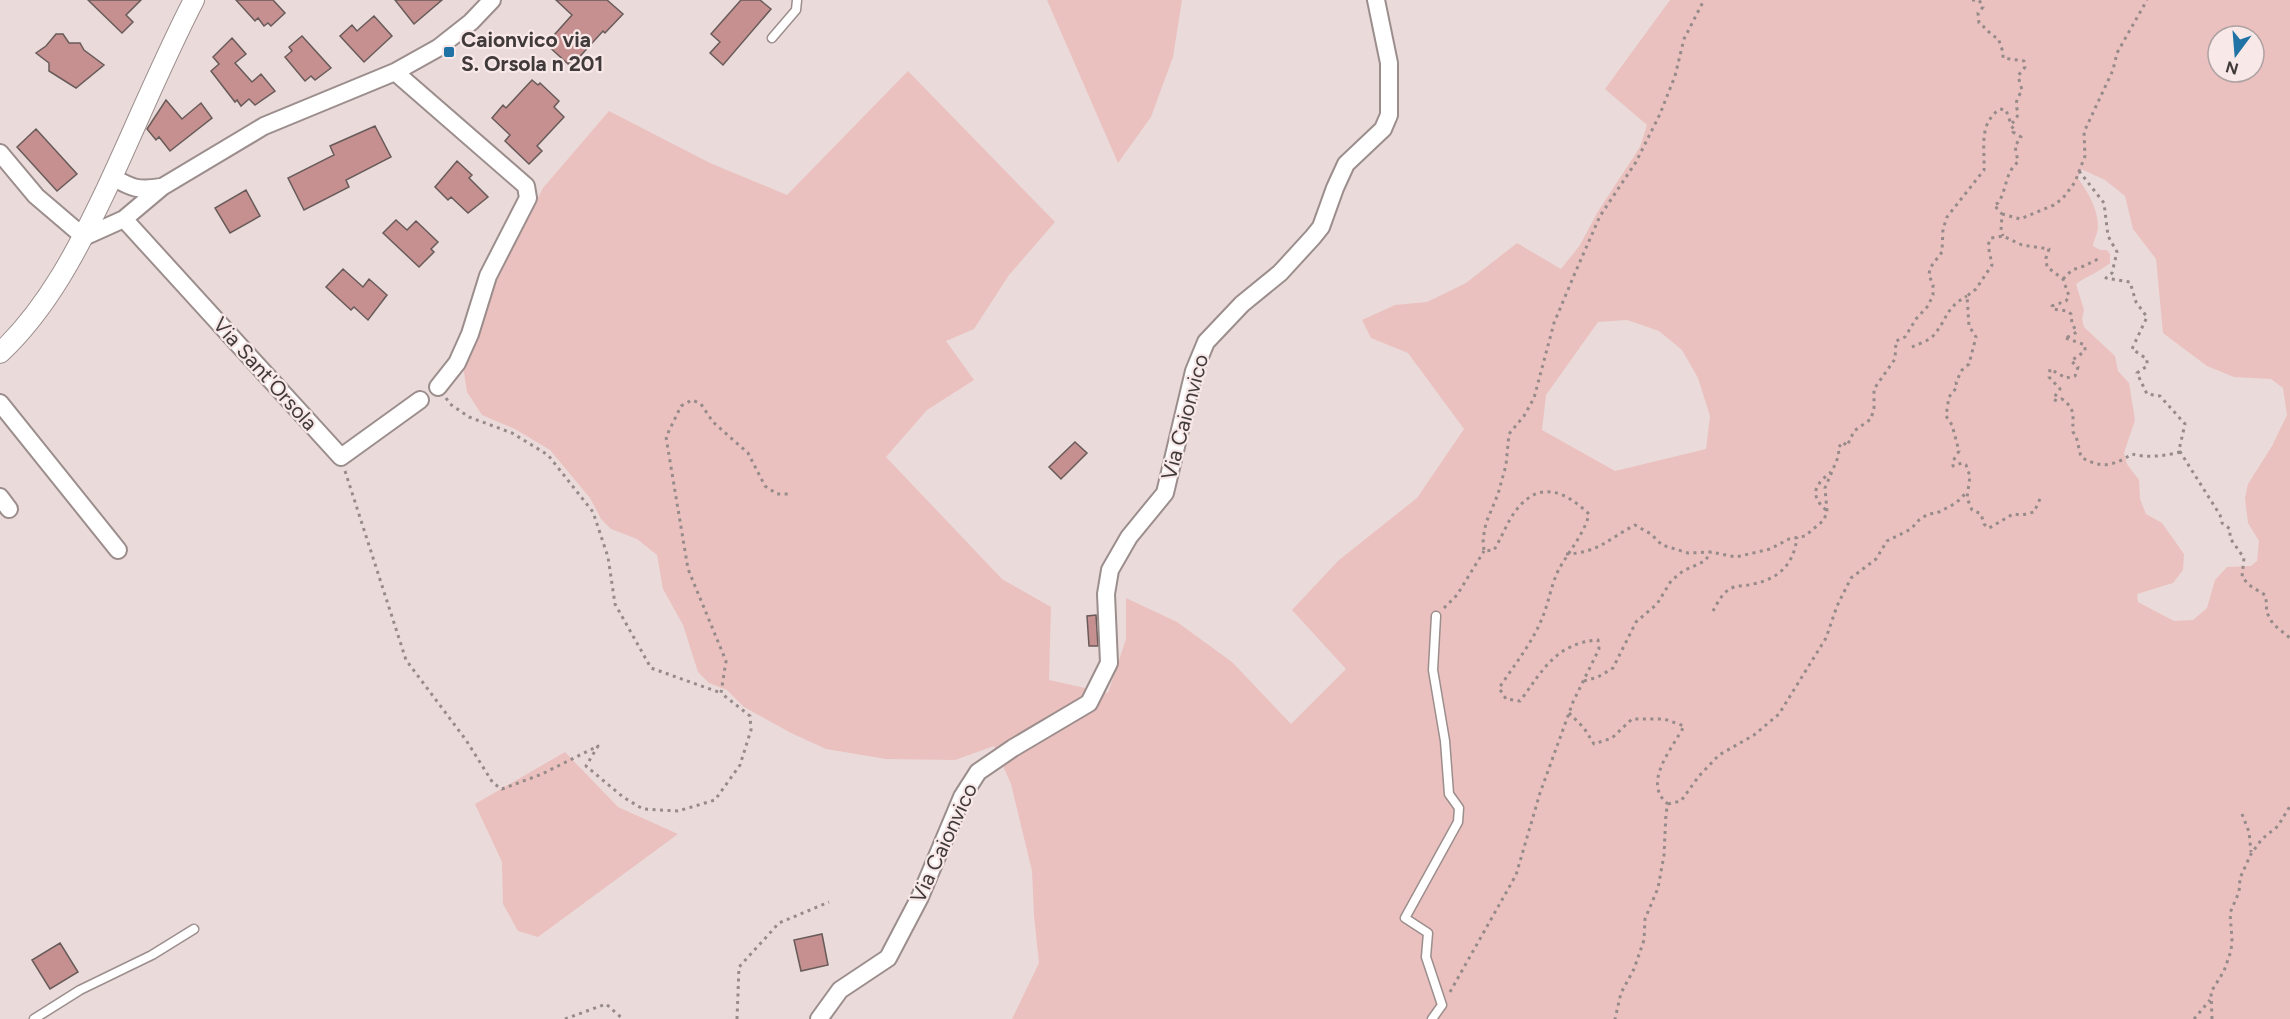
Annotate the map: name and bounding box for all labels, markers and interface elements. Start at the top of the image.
north arrow [2206,24,2266,84]
place label: Caionvico via S. Orsola n 201 [461,27,603,76]
marker: Caionvico via S. Orsola n 201 [442,45,456,59]
text: N [2223,57,2241,79]
street label: Via Sant'Orsola [208,312,323,435]
street label: Via Caionvico [1156,351,1213,482]
street label: Via Caionvico [905,779,982,907]

